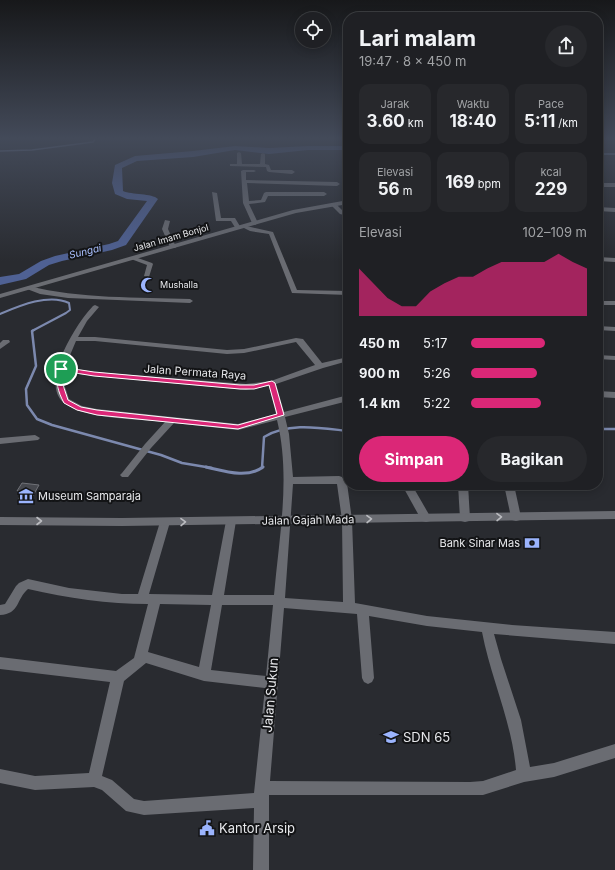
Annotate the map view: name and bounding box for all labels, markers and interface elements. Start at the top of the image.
map controls [295,12,331,48]
button: locate [295,12,331,48]
text: Lari malam [359,25,476,51]
button: share [545,25,587,67]
text: 19:47 · 8 × 450 m [359,53,466,69]
text: Jarak [381,97,409,111]
text: Waktu [457,97,489,111]
text: Pace [538,97,564,111]
text: 3.60 [366,111,405,131]
text: 18:40 [449,111,497,131]
text: 5:11 [524,111,555,131]
text: km [405,116,424,130]
text: /km [555,116,578,130]
text: Elevasi [377,165,413,179]
text: kcal [540,165,562,179]
text: 169 [445,172,475,192]
text: bpm [475,177,501,191]
text: 56 [378,179,400,199]
text: 229 [535,179,567,199]
text: m [400,184,412,198]
street label: Jalan Imam Bonjol [132,222,210,253]
text: Elevasi [359,224,402,240]
text: 102–109 m [522,224,587,240]
water label: Sungai [68,241,103,261]
mosque icon: Mushalla [139,276,157,294]
place label: Mushalla [160,279,198,290]
text: 450 m [359,335,400,351]
text: 5:17 [423,335,447,351]
pin [44,352,78,386]
icon: arrive [50,358,72,380]
street label: Jalan Permata Raya [143,361,247,383]
text: 900 m [359,365,400,381]
text: 5:26 [423,365,451,381]
text: 1.4 km [359,395,400,411]
text: 5:22 [423,395,451,411]
button: Simpan [359,436,469,482]
button: Bagikan [477,436,587,482]
museum icon: Museum Samparaja [17,487,35,505]
place label: Museum Samparaja [38,489,141,503]
street label: Jalan Gajah Mada [262,512,354,528]
one-way arrow [496,513,502,521]
one-way arrow [366,515,372,523]
one-way arrow [36,517,42,526]
one-way arrow [180,517,186,526]
bank icon: Bank Sinar Mas [523,534,541,552]
place label: Bank Sinar Mas [439,536,520,550]
street label: Jalan Sukun [259,657,281,733]
school or university icon: SDN 65 [382,728,400,746]
place label: SDN 65 [403,729,450,745]
public building icon: Kantor Arsip [198,819,216,837]
place label: Kantor Arsip [219,820,295,836]

